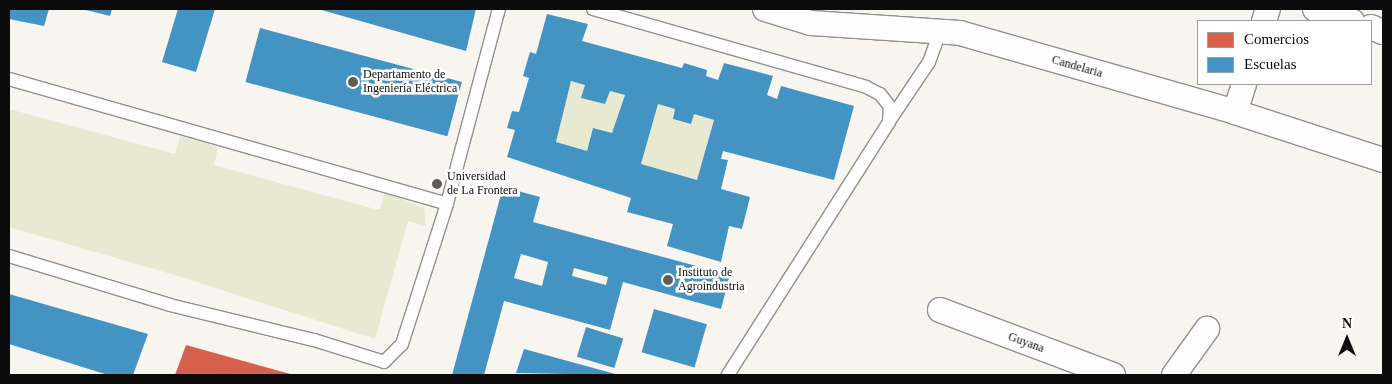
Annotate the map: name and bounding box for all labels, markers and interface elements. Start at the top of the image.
legend [1197,20,1372,85]
text: Comercios [1244,31,1309,47]
street label: Candelaria [1050,53,1104,81]
text: Escuelas [1244,56,1296,72]
place label: Departamento de Ingeniería Eléctrica [363,68,457,96]
marker: Departamento de Ingeniería Eléctrica [347,76,359,88]
place label: Universidad de La Frontera [447,170,518,198]
marker: Universidad de La Frontera [431,178,443,190]
place label: Instituto de Agroindustria [678,266,745,294]
marker: Instituto de Agroindustria [662,274,674,286]
north arrow [1322,314,1372,364]
text: N [1342,316,1352,331]
street label: Guyana [1006,330,1046,356]

